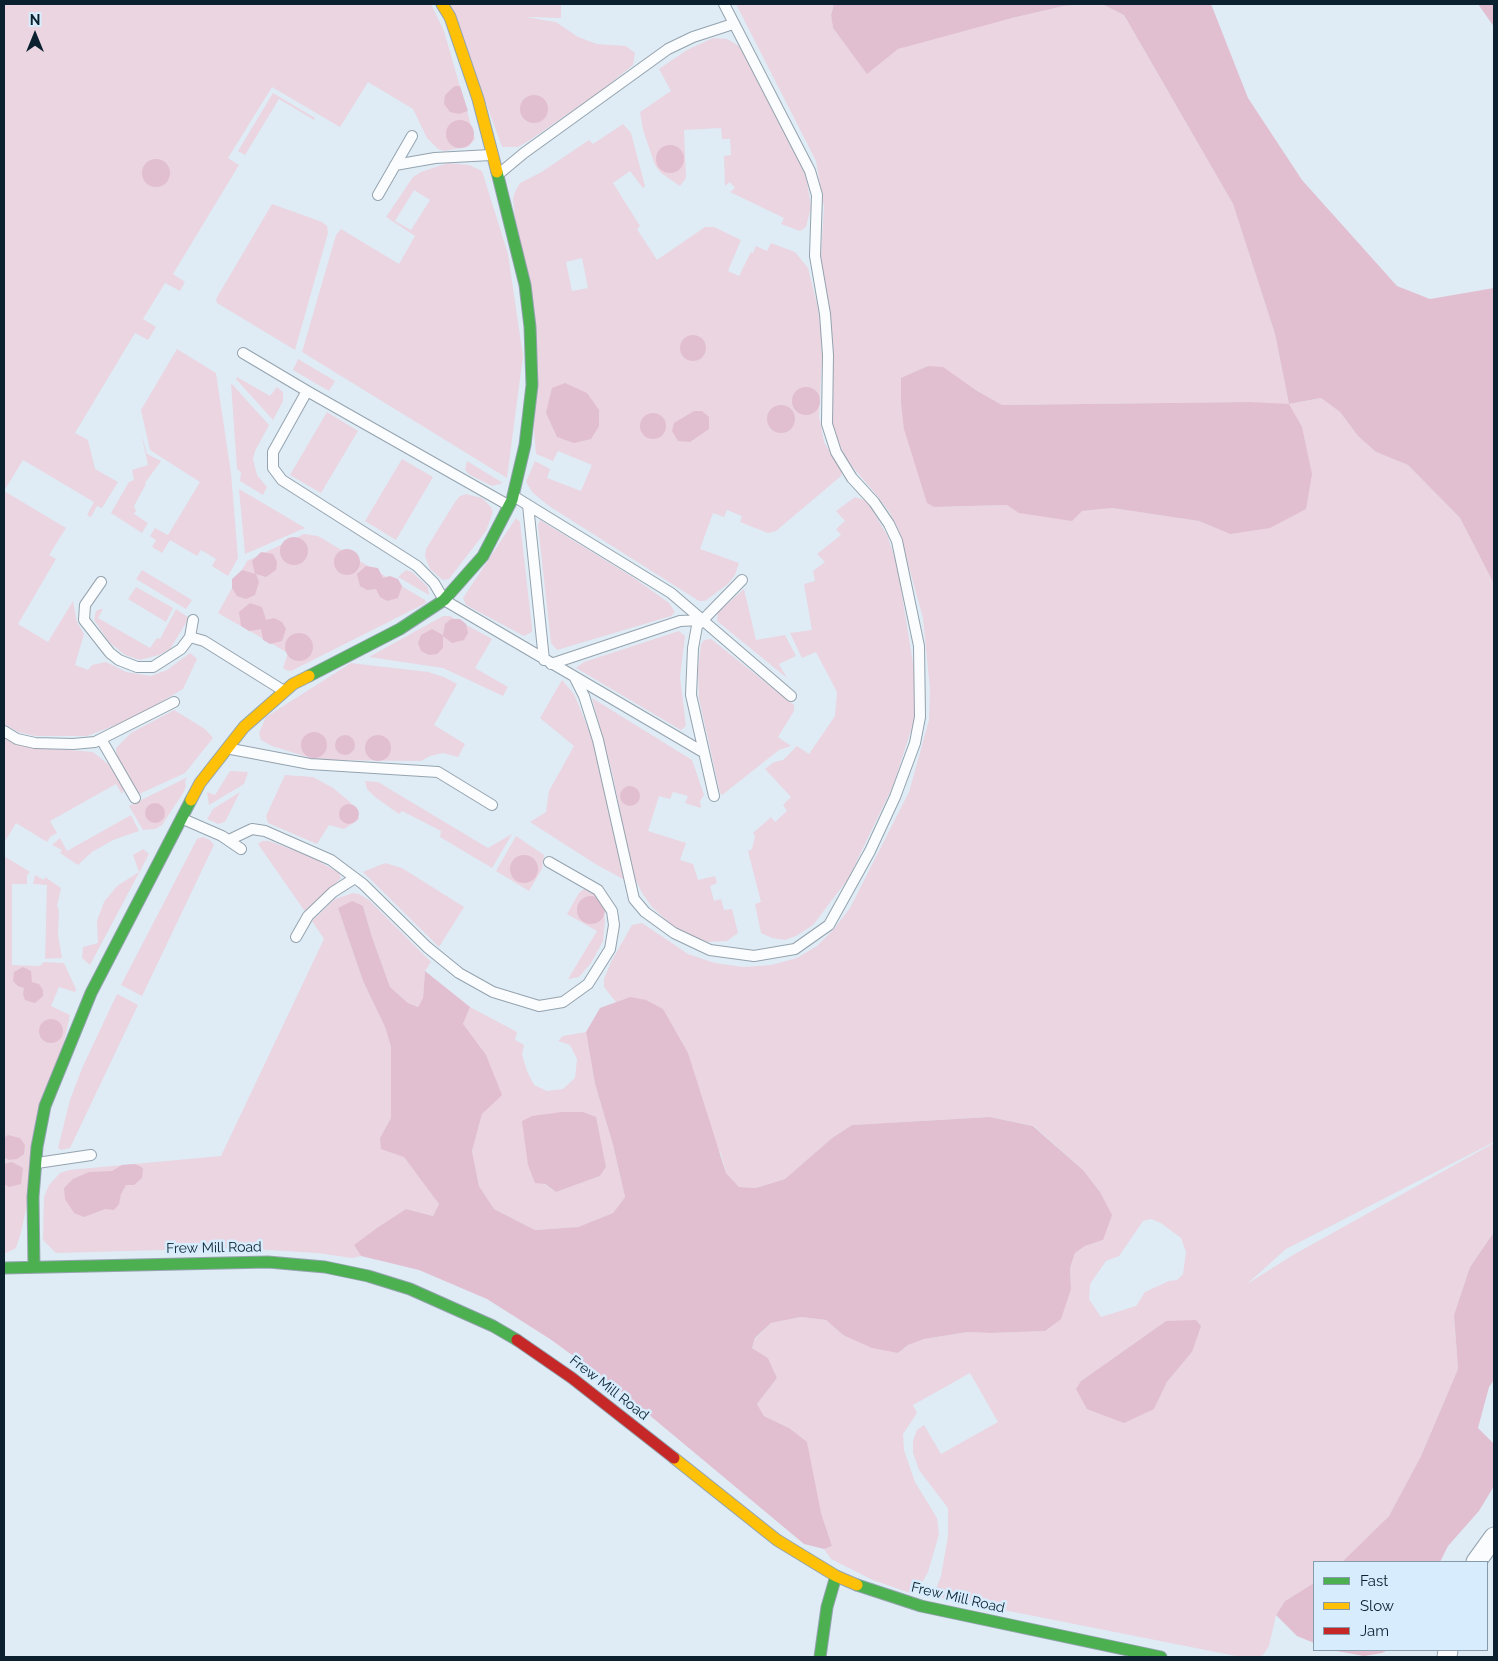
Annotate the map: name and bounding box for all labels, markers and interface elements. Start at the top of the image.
north arrow [10,10,60,60]
text: N [30,12,40,28]
street label: Frew Mill Road [166,1239,262,1257]
street label: Frew Mill Road [566,1352,652,1424]
legend [1313,1561,1488,1651]
text: Fast [1360,1572,1388,1590]
street label: Frew Mill Road [910,1579,1006,1617]
text: Slow [1360,1597,1394,1615]
text: Jam [1360,1622,1389,1640]

